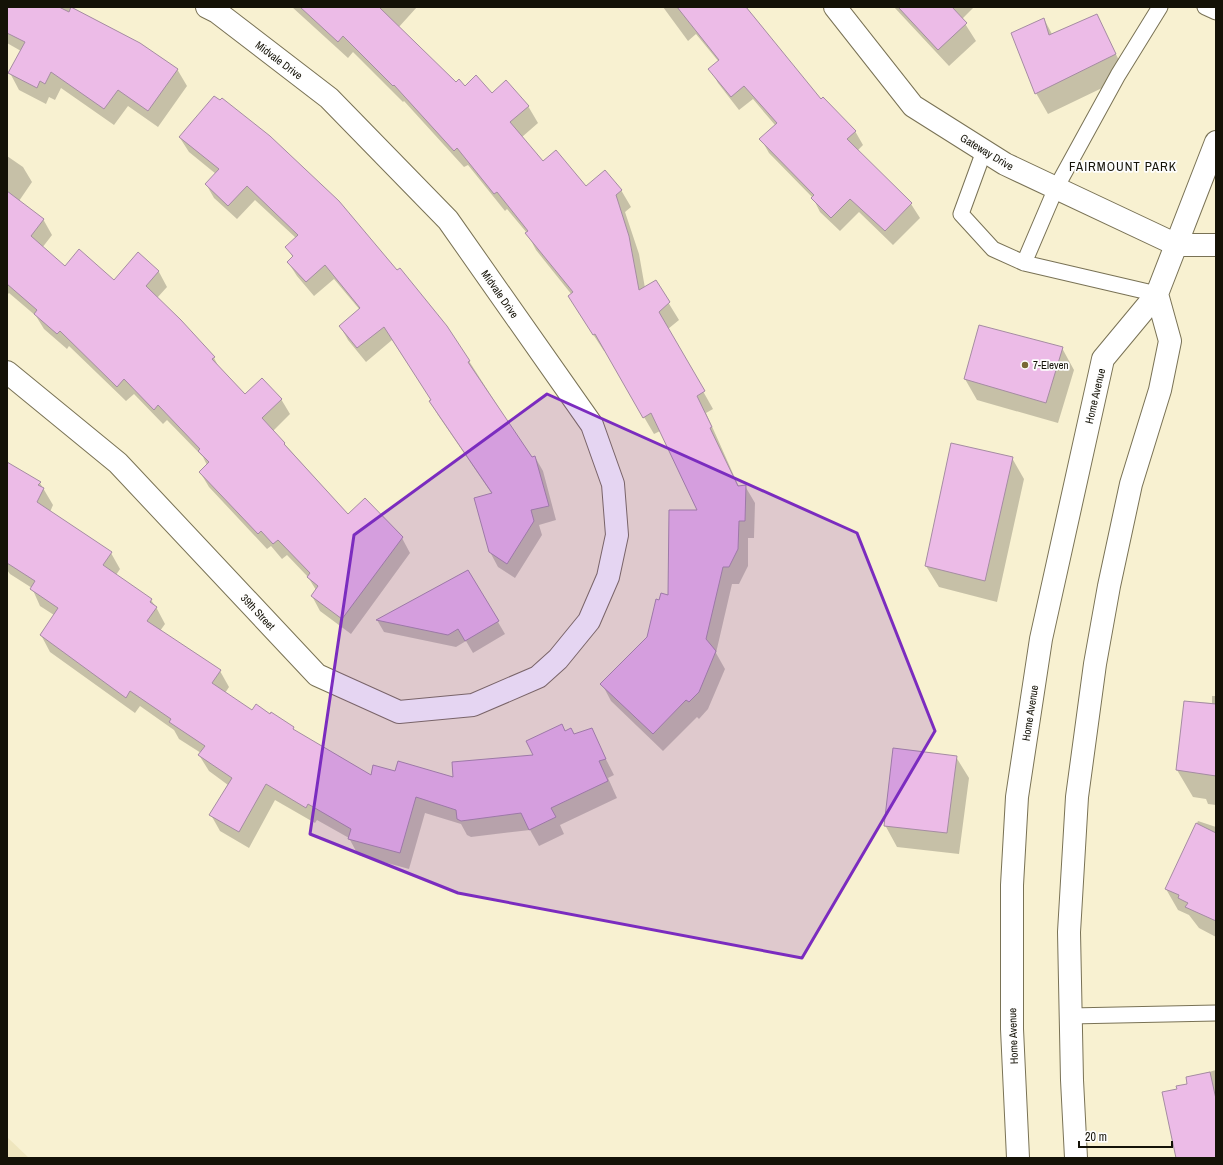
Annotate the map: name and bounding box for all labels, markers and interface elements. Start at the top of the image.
street label: Midvale Drive [253,38,305,82]
street label: Gateway Drive [958,131,1016,173]
district label: FAIRMOUNT PARK [1069,158,1177,175]
street label: Midvale Drive [478,267,522,321]
place label: 7-Eleven [1033,358,1069,372]
marker: 7-Eleven [1020,360,1030,370]
street label: Home Avenue [1082,367,1108,425]
street label: 39th Street [238,591,279,633]
street label: Home Avenue [1019,684,1041,742]
street label: Home Avenue [1005,1008,1021,1064]
scale bar [1079,1123,1172,1149]
text: 20 m [1085,1129,1107,1145]

